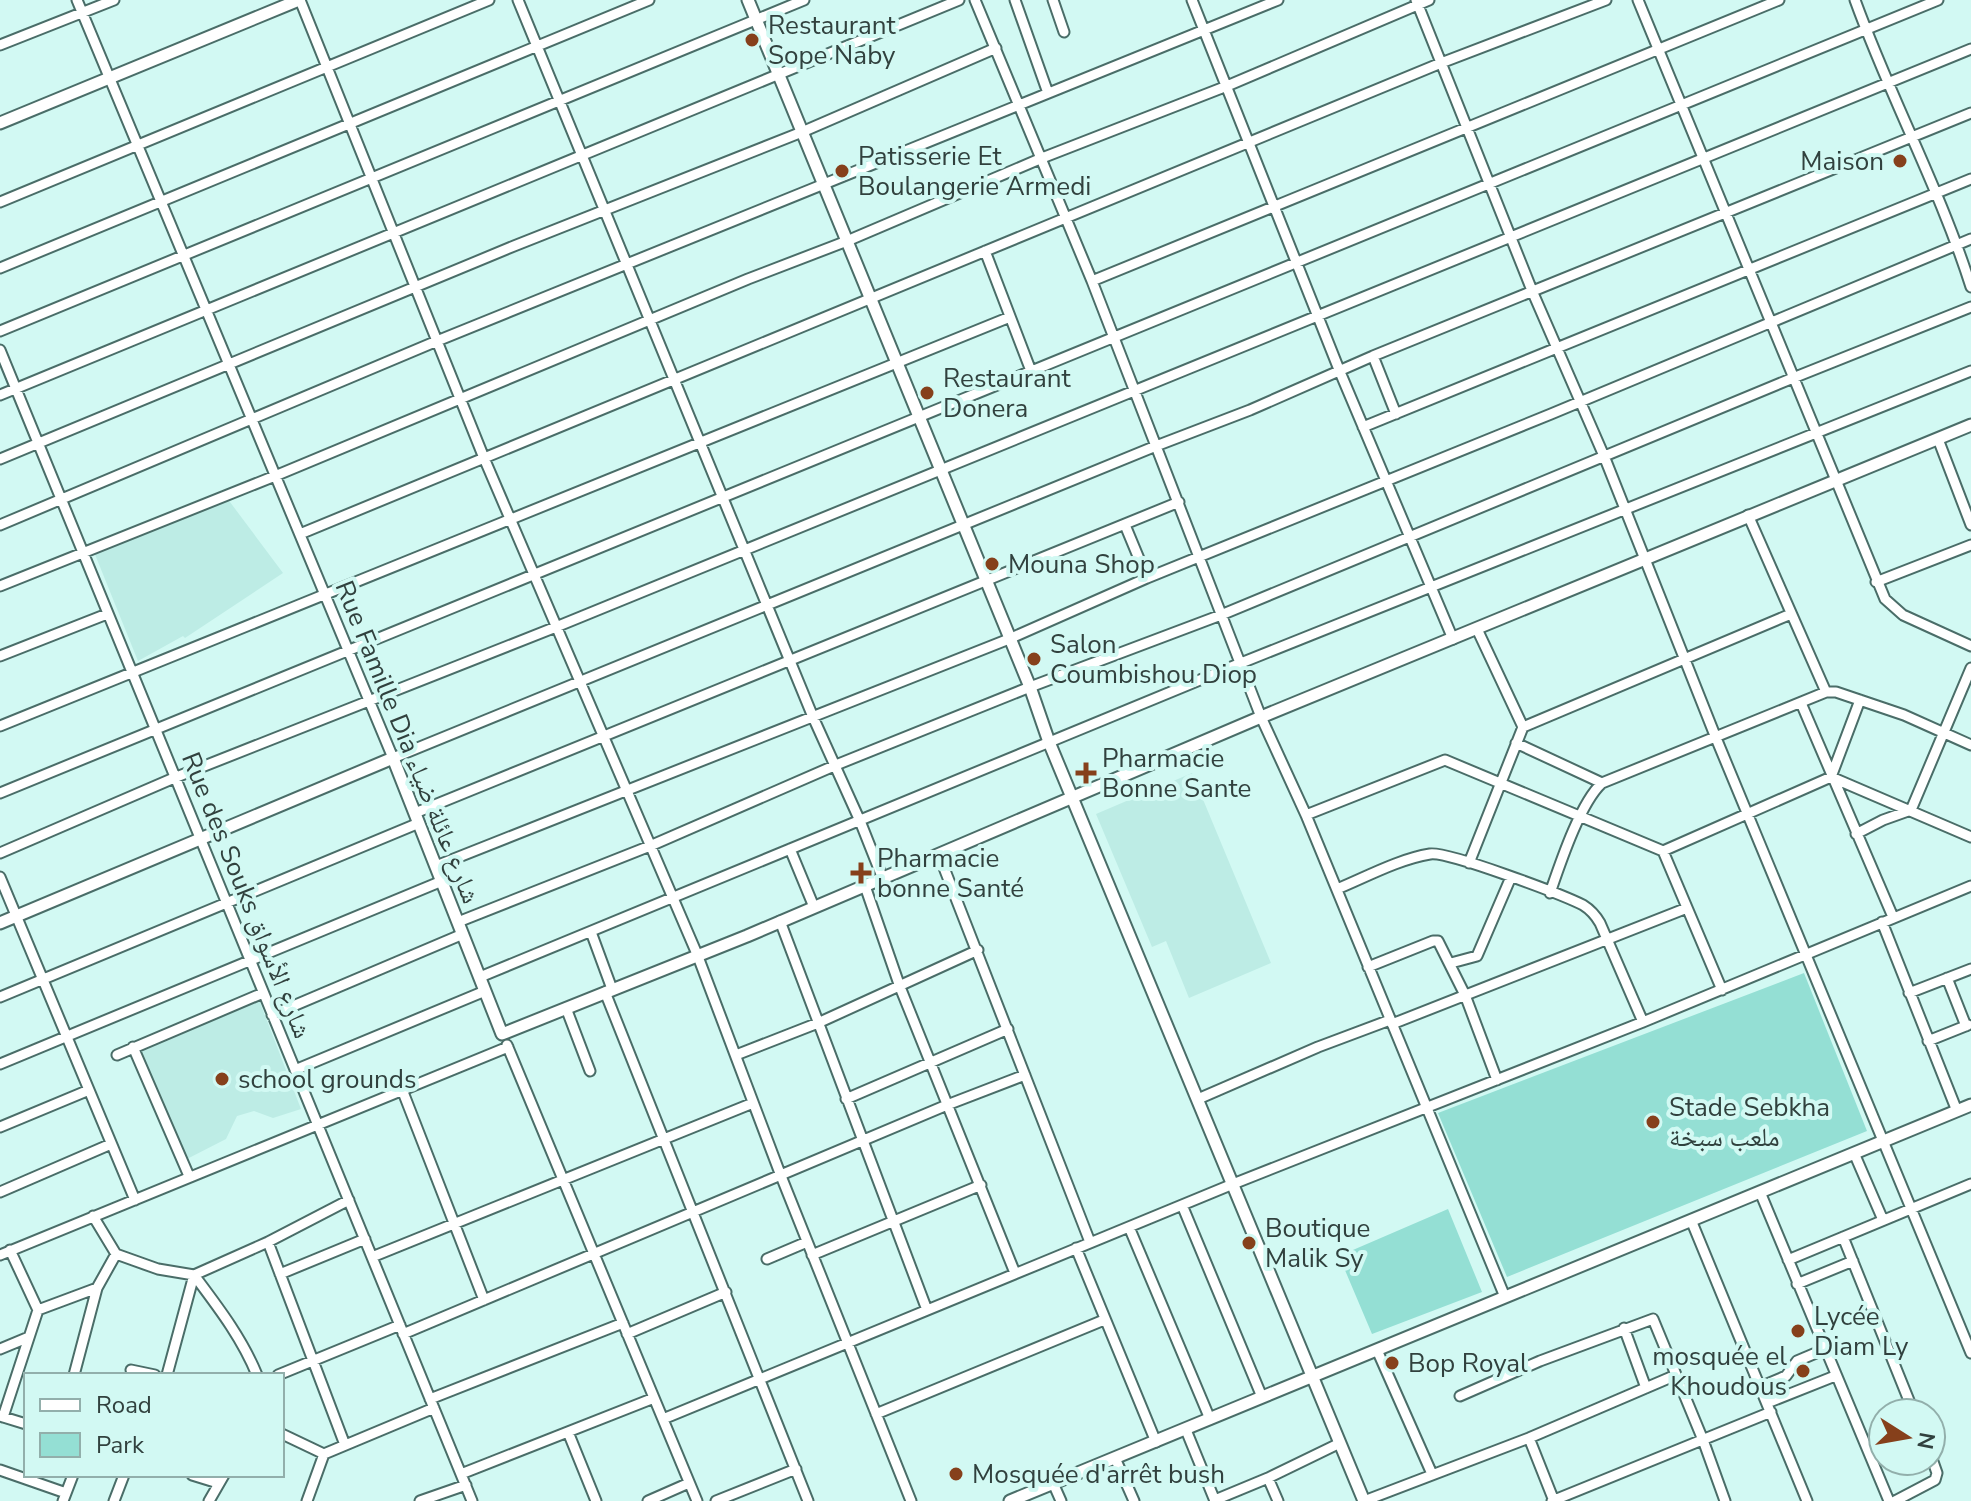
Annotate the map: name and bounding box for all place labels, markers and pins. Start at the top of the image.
place label: Restaurant Sope Naby [768,8,896,73]
marker: Restaurant Sope Naby [743,31,761,49]
place label: Patisserie Et Boulangerie Armedi [858,139,1091,204]
place label: Maison [1800,144,1884,179]
marker: Maison [1891,152,1909,170]
marker: Patisserie Et Boulangerie Armedi [833,162,851,180]
place label: Restaurant Donera [943,361,1071,426]
marker: Restaurant Donera [918,384,936,402]
place label: Mouna Shop [1008,547,1155,582]
marker: Mouna Shop [983,555,1001,573]
place label: Salon Coumbishou Diop [1050,627,1257,692]
marker: Salon Coumbishou Diop [1025,650,1043,668]
place label: Pharmacie Bonne Sante [1102,741,1251,806]
marker: Pharmacie Bonne Sante [1077,764,1095,782]
place label: Pharmacie bonne Santé [877,841,1024,906]
marker: Pharmacie bonne Santé [852,864,870,882]
place label: school grounds [238,1062,416,1097]
marker: school grounds [213,1070,231,1088]
place label: Stade Sebkha ملعب سبخة [1669,1090,1830,1155]
marker: Stade Sebkha ملعب سبخة [1644,1113,1662,1131]
place label: Boutique Malik Sy [1265,1211,1370,1276]
marker: Boutique Malik Sy [1240,1234,1258,1252]
place label: Lycée Diam Ly [1814,1299,1909,1364]
marker: Lycée Diam Ly [1789,1322,1807,1340]
place label: mosquée el Khoudous [1652,1339,1787,1404]
place label: Bop Royal [1408,1346,1528,1381]
marker: Bop Royal [1383,1354,1401,1372]
marker: mosquée el Khoudous [1794,1362,1812,1380]
place label: Mosquée d'arrêt bush [972,1457,1225,1492]
marker: Mosquée d'arrêt bush [947,1465,965,1483]

